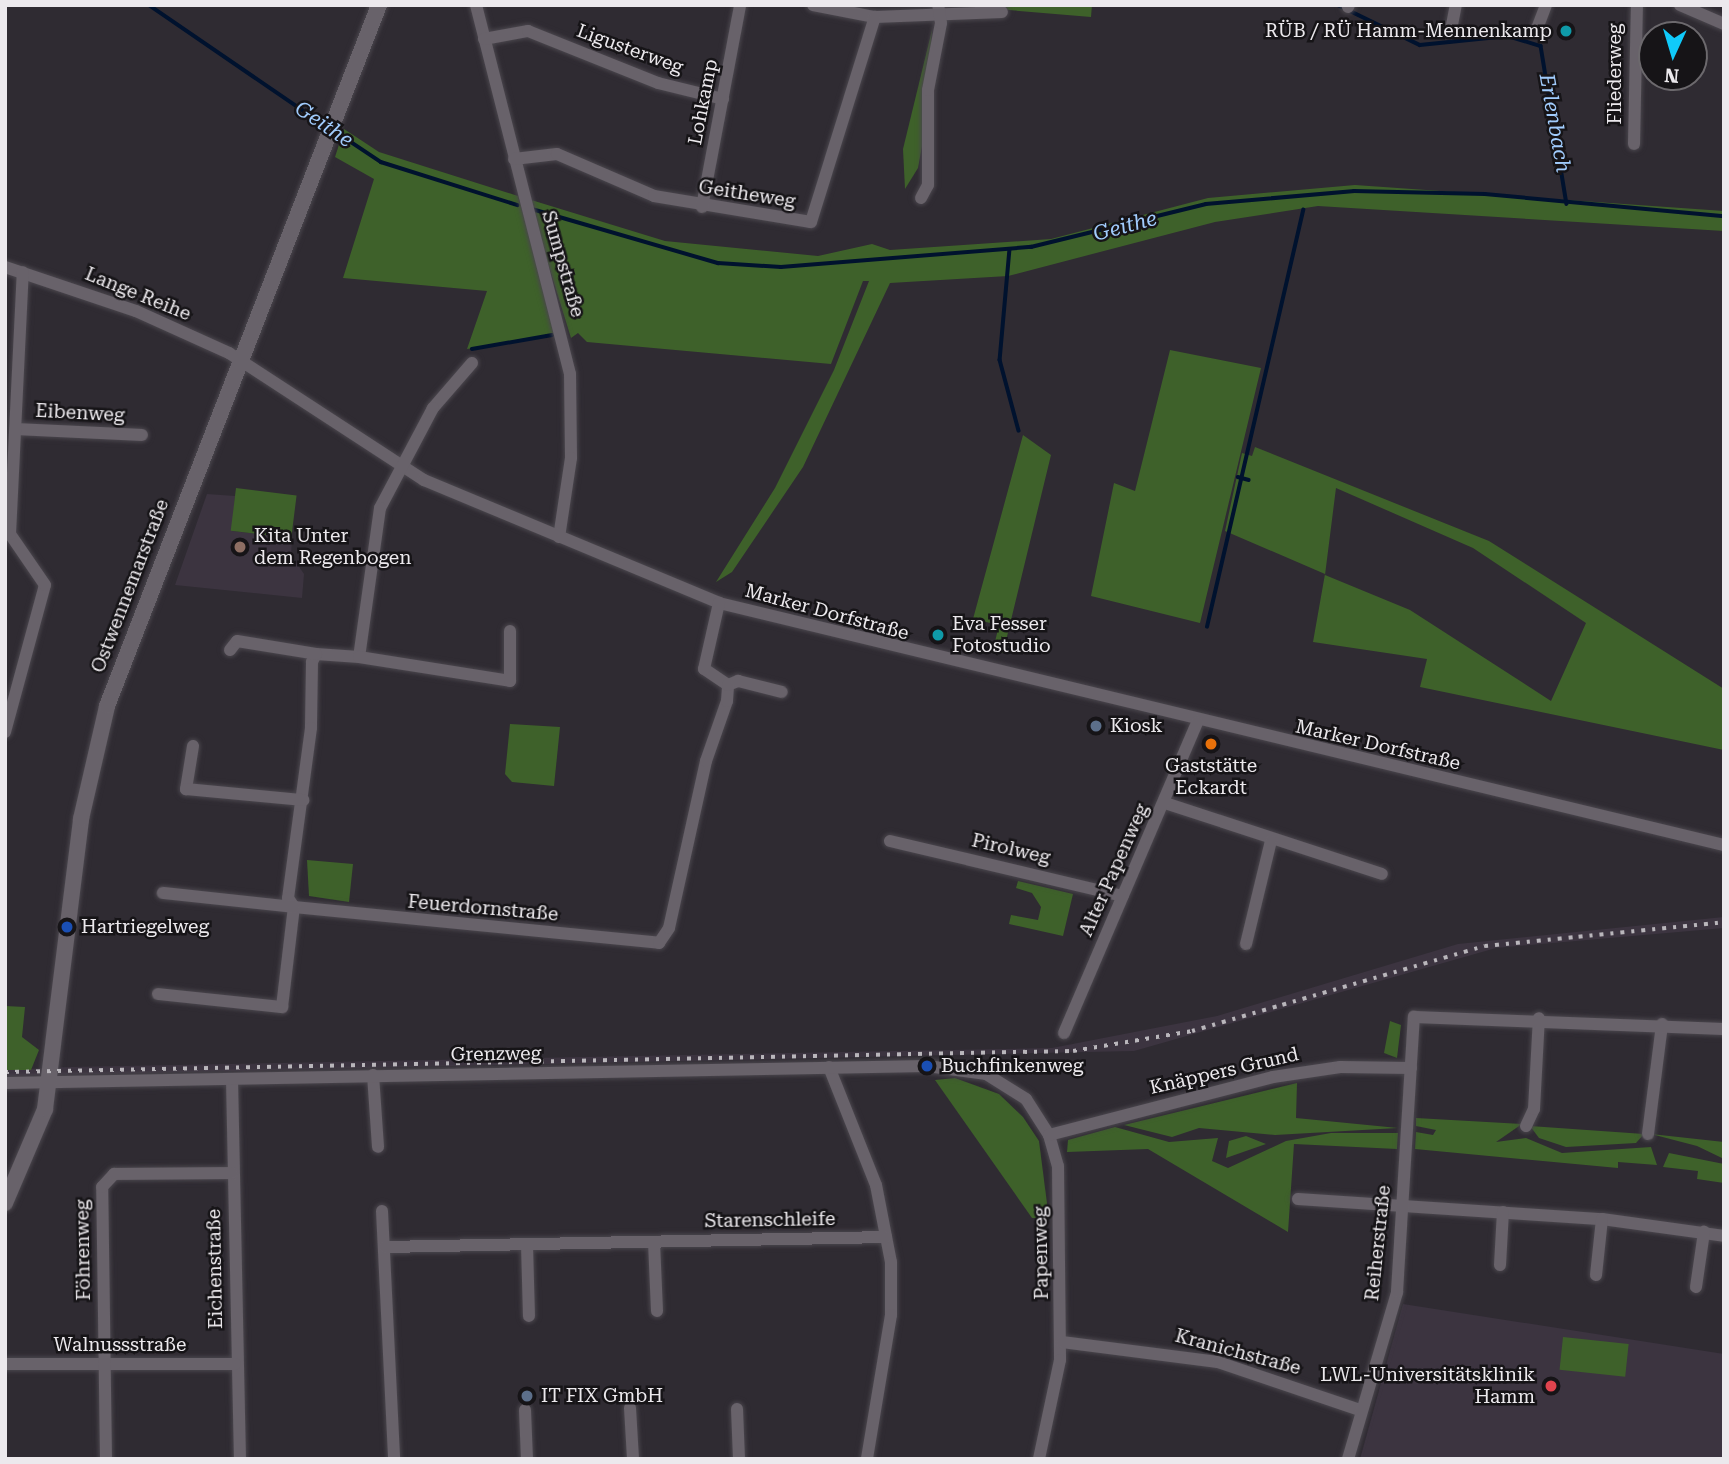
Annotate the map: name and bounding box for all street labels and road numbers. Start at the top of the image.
street label: Ligusterweg [574,19,686,79]
street label: Fliederweg [1604,23,1626,125]
street label: Lohkamp [684,57,722,147]
street label: Geitheweg [697,175,797,213]
street label: Sumpstraße [537,208,589,320]
street label: Lange Reihe [82,262,194,326]
street label: Eibenweg [35,399,125,427]
street label: Ostwennemarstraße [86,496,174,676]
street label: Marker Dorfstraße [743,579,911,645]
street label: Marker Dorfstraße [1293,715,1463,775]
street label: Alter Papenweg [1075,800,1153,940]
street label: Pirolweg [969,829,1053,869]
street label: Feuerdornstraße [407,890,559,926]
street label: Grenzweg [450,1042,542,1066]
street label: Knäppers Grund [1147,1043,1301,1099]
street label: Reiherstraße [1361,1184,1395,1302]
street label: Föhrenweg [71,1199,95,1301]
street label: Papenweg [1029,1206,1053,1300]
street label: Starenschleife [704,1207,836,1233]
street label: Eichenstraße [203,1209,227,1329]
street label: Kranichstraße [1173,1324,1303,1380]
street label: Walnussstraße [54,1334,186,1356]

